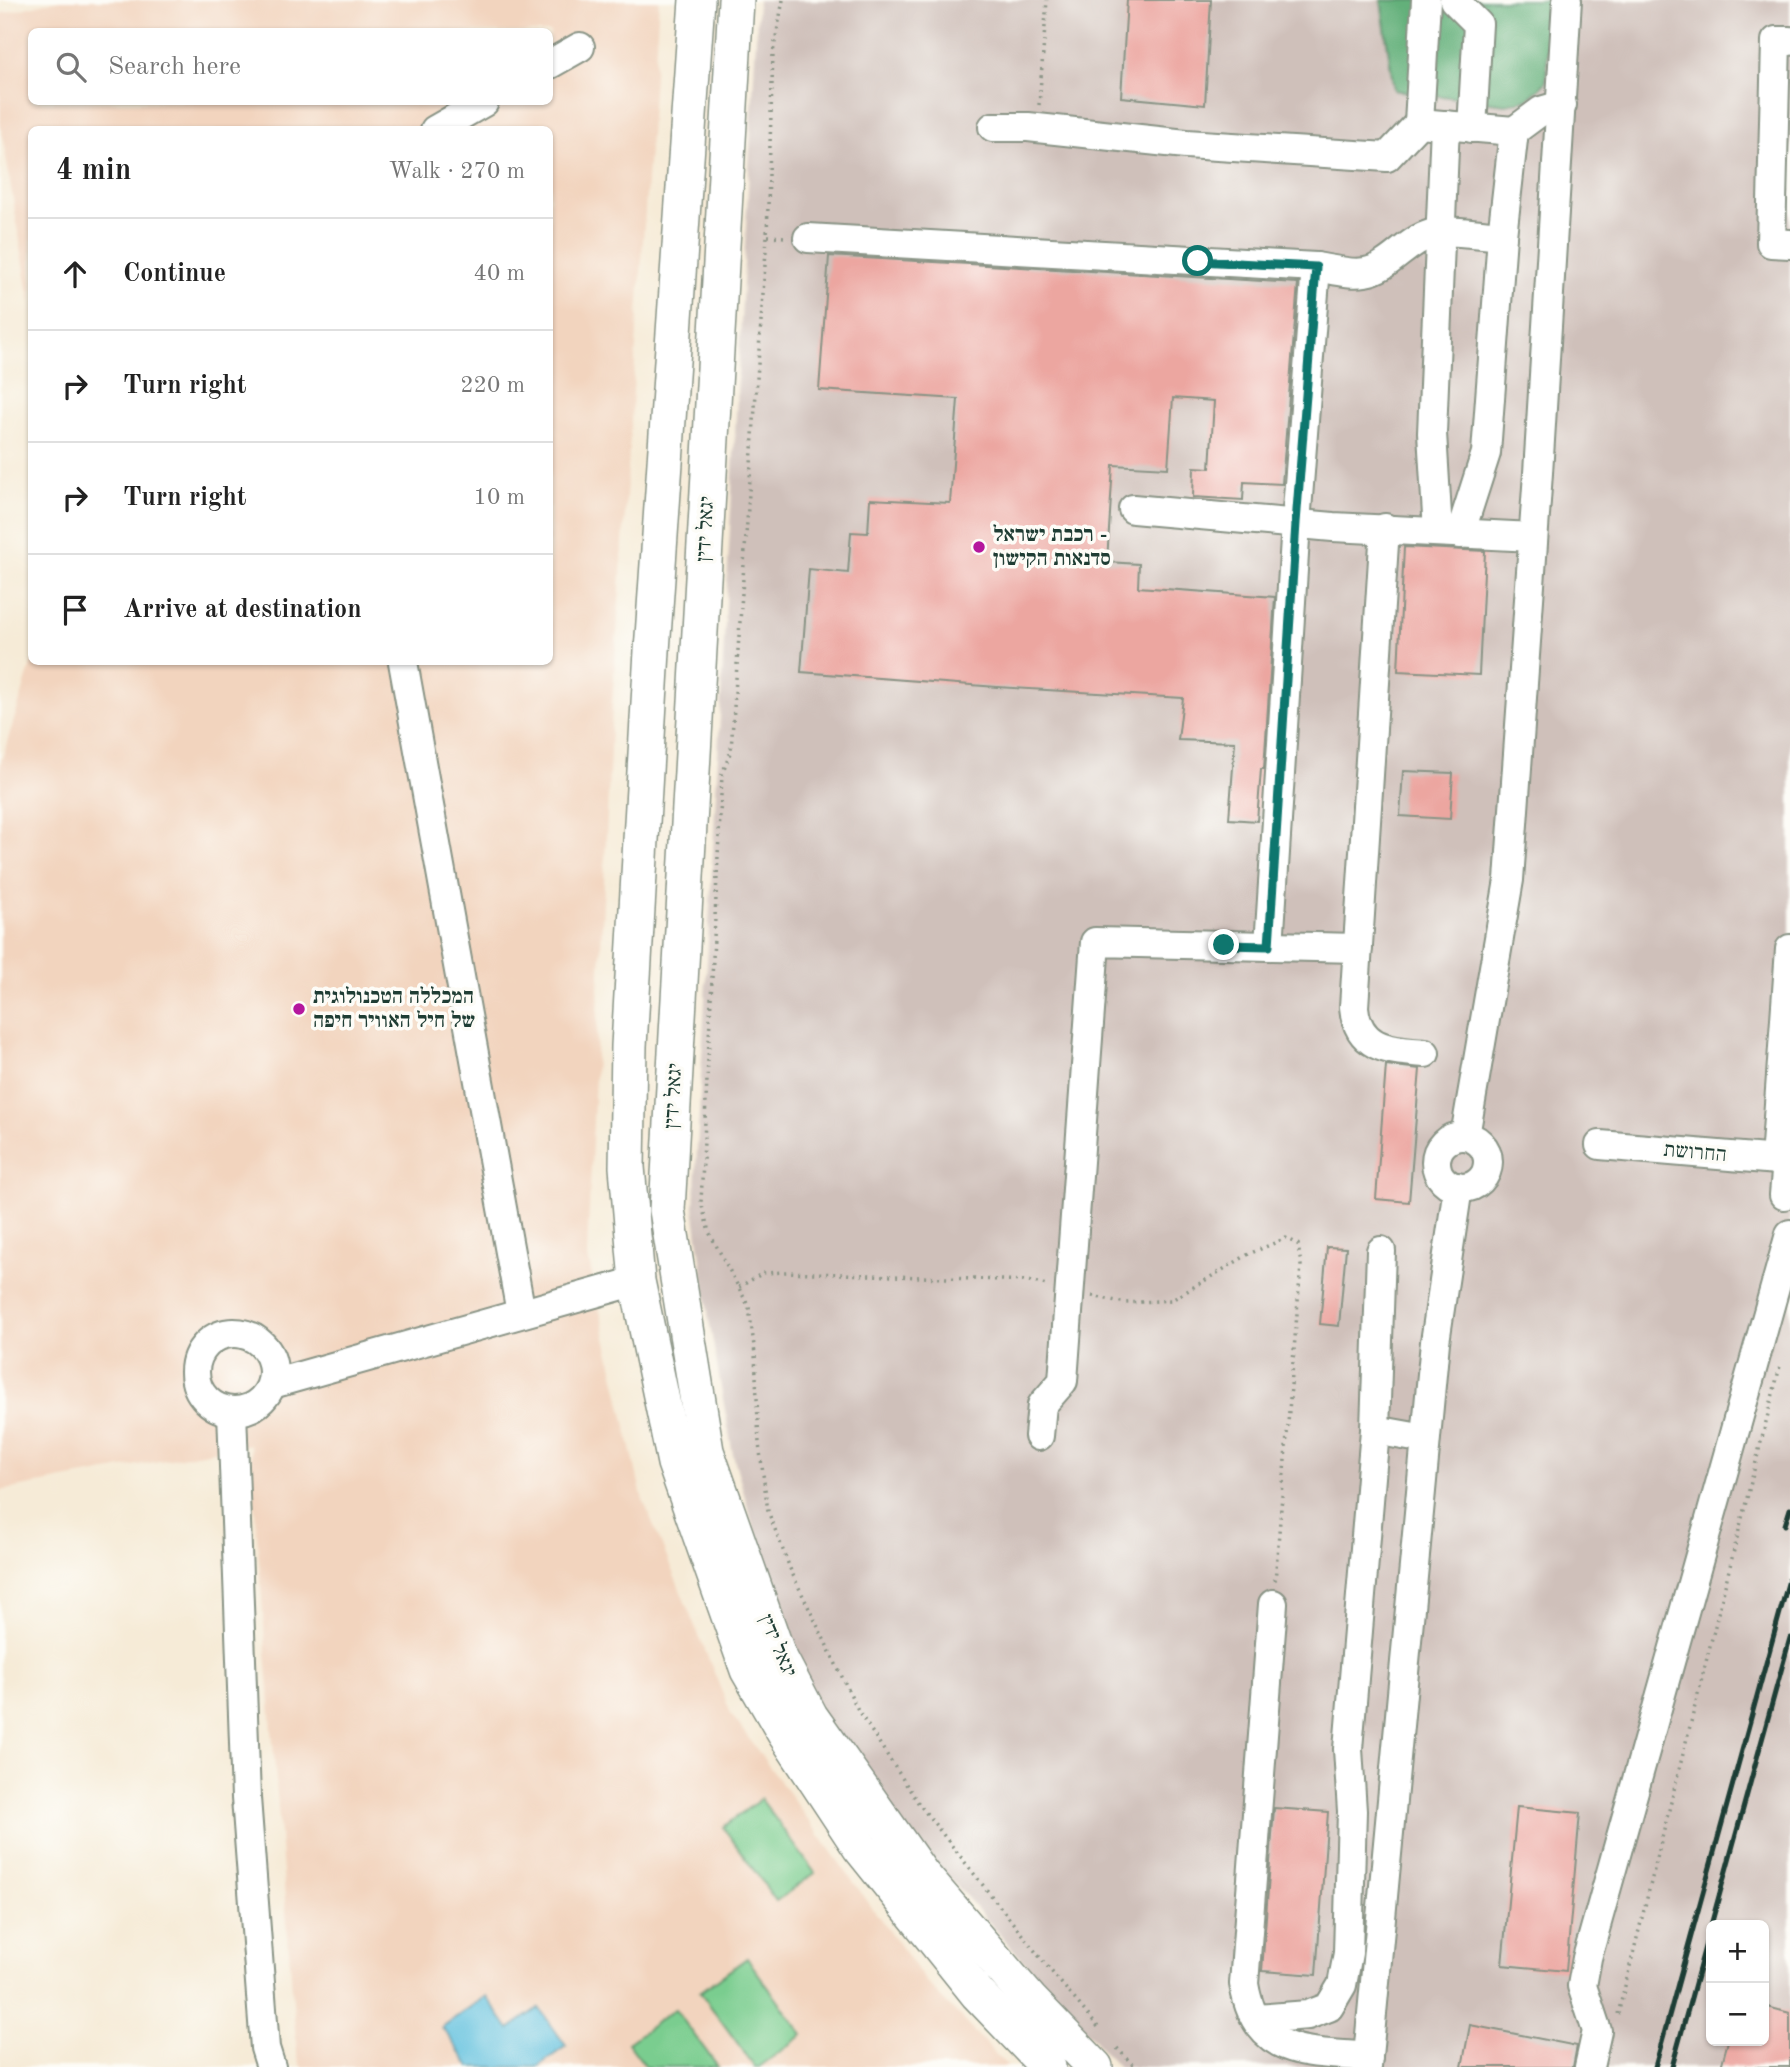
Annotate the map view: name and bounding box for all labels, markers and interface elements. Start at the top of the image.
search box [28,28,553,105]
icon: search [52,48,90,86]
text: Search here [108,54,241,80]
text: 4 min [56,156,131,186]
text: Walk · 270 m [389,160,525,183]
route start [1182,245,1213,276]
icon: ahead [56,255,94,293]
text: Continue [123,261,226,287]
text: 40 m [474,262,525,285]
icon: right [56,367,94,405]
text: Turn right [123,373,246,399]
text: 220 m [460,374,525,397]
icon: right [56,479,94,517]
text: Turn right [123,485,246,511]
text: 10 m [474,486,525,509]
street label: יגאל ידין [693,495,718,562]
place label: רכבת ישראל - סדנאות הקישון [993,524,1111,570]
marker: רכבת ישראל - סדנאות הקישון [971,539,987,555]
icon: arrive [56,591,94,629]
text: Arrive at destination [123,597,362,623]
route end [1208,929,1239,960]
place label: המכללה הטכנולוגית של חיל האוויר חיפה [313,986,475,1032]
marker: המכללה הטכנולוגית של חיל האוויר חיפה [291,1001,307,1017]
street label: יגאל ידין [661,1062,686,1129]
street label: החרושת [1663,1140,1727,1166]
street label: יגאל ידין [755,1611,801,1681]
map controls [1706,1920,1769,2046]
button: + [1706,1920,1769,1983]
button: − [1706,1983,1769,2046]

